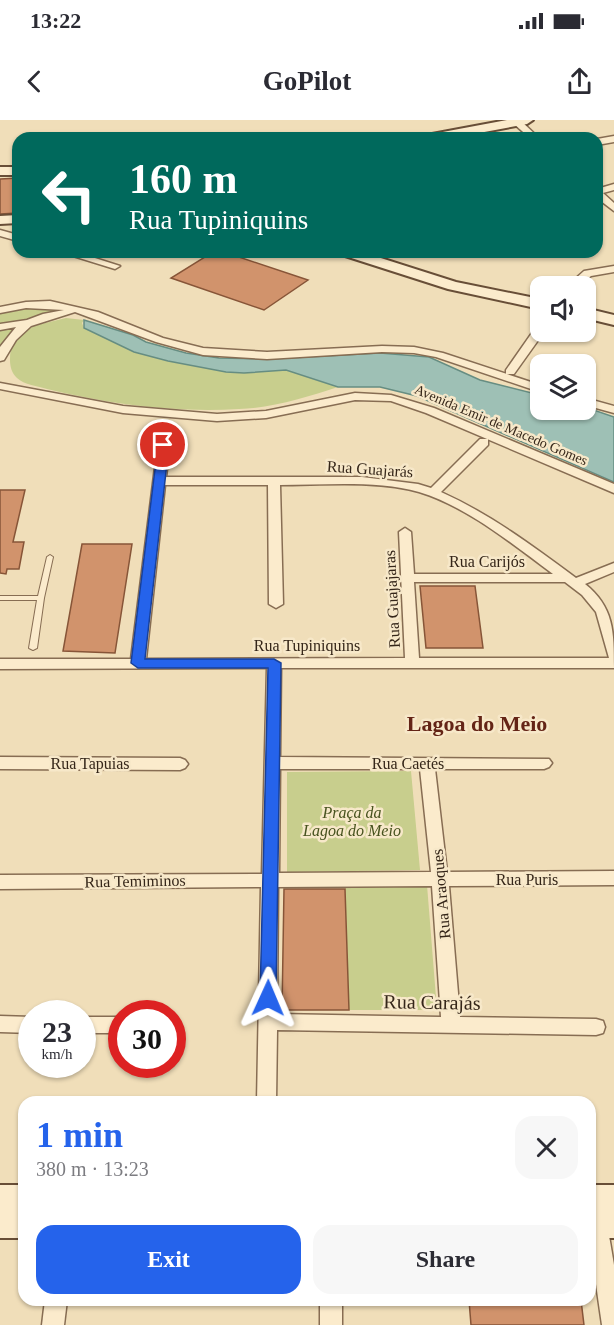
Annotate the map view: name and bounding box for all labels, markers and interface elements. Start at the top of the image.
text: 13:22 [30,8,81,33]
icon: back [18,65,51,98]
icon: share [563,65,596,98]
text: GoPilot [263,66,351,96]
icon: left [30,156,108,234]
text: 160 m [129,156,238,202]
text: Rua Tupiniquins [129,205,308,235]
map controls [530,276,596,420]
button: sound [530,276,596,342]
button: layers [530,354,596,420]
street label: Avenida Emir de Macedo Gomes [412,382,590,468]
pin [137,419,188,470]
icon: arrive [146,428,179,461]
street label: Rua Guajarás [326,457,414,481]
street label: Rua Guajajaras [381,549,404,648]
street label: Rua Carijós [449,553,525,571]
street label: Rua Tupiniquins [254,637,360,655]
district label: Lagoa do Meio [407,711,547,736]
street label: Rua Tapuias [50,755,130,773]
street label: Rua Caetés [372,755,444,772]
park label: Praça da Lagoa do Meio [302,804,401,840]
street label: Rua Araoques [429,848,454,940]
street label: Rua Puris [496,871,558,888]
street label: Rua Temiminos [84,872,186,890]
position arrow [236,966,300,1030]
street label: Rua Carajás [383,990,481,1015]
speed limit sign: 30 [108,1000,186,1078]
text: 23 [42,1015,72,1048]
text: km/h [42,1046,72,1062]
text: 1 min [36,1115,123,1155]
button: close [515,1116,578,1179]
text: 380 m · 13:23 [36,1158,149,1180]
button: Exit [36,1225,301,1294]
button: Share [313,1225,578,1294]

